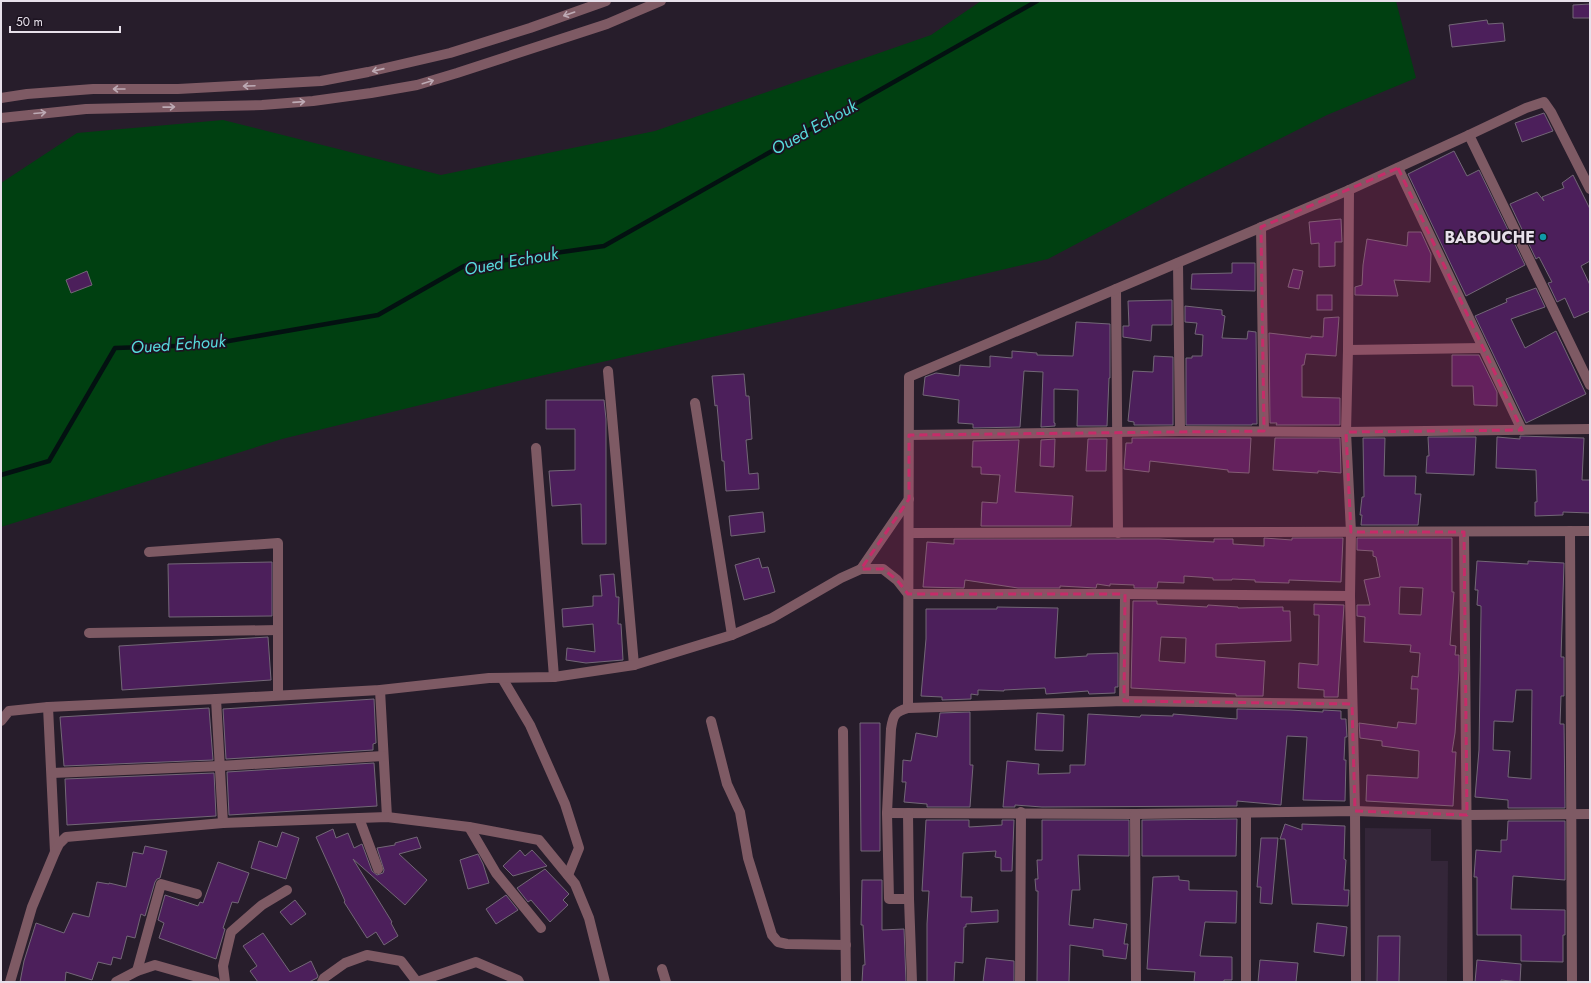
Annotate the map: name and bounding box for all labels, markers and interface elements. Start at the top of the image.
scale bar [10,8,120,34]
one-way arrow [564,11,576,19]
text: 50 m [16,13,43,31]
one-way arrow [371,67,384,75]
one-way arrow [421,78,434,85]
one-way arrow [243,82,256,89]
one-way arrow [113,85,126,93]
water label: Oued Echouk [767,93,862,161]
one-way arrow [292,99,305,106]
one-way arrow [162,103,175,111]
one-way arrow [33,109,46,117]
place label: BABOUCHE [1444,226,1535,249]
marker: BABOUCHE [1538,232,1548,242]
water label: Oued Echouk [462,241,561,281]
water label: Oued Echouk [130,329,227,359]

